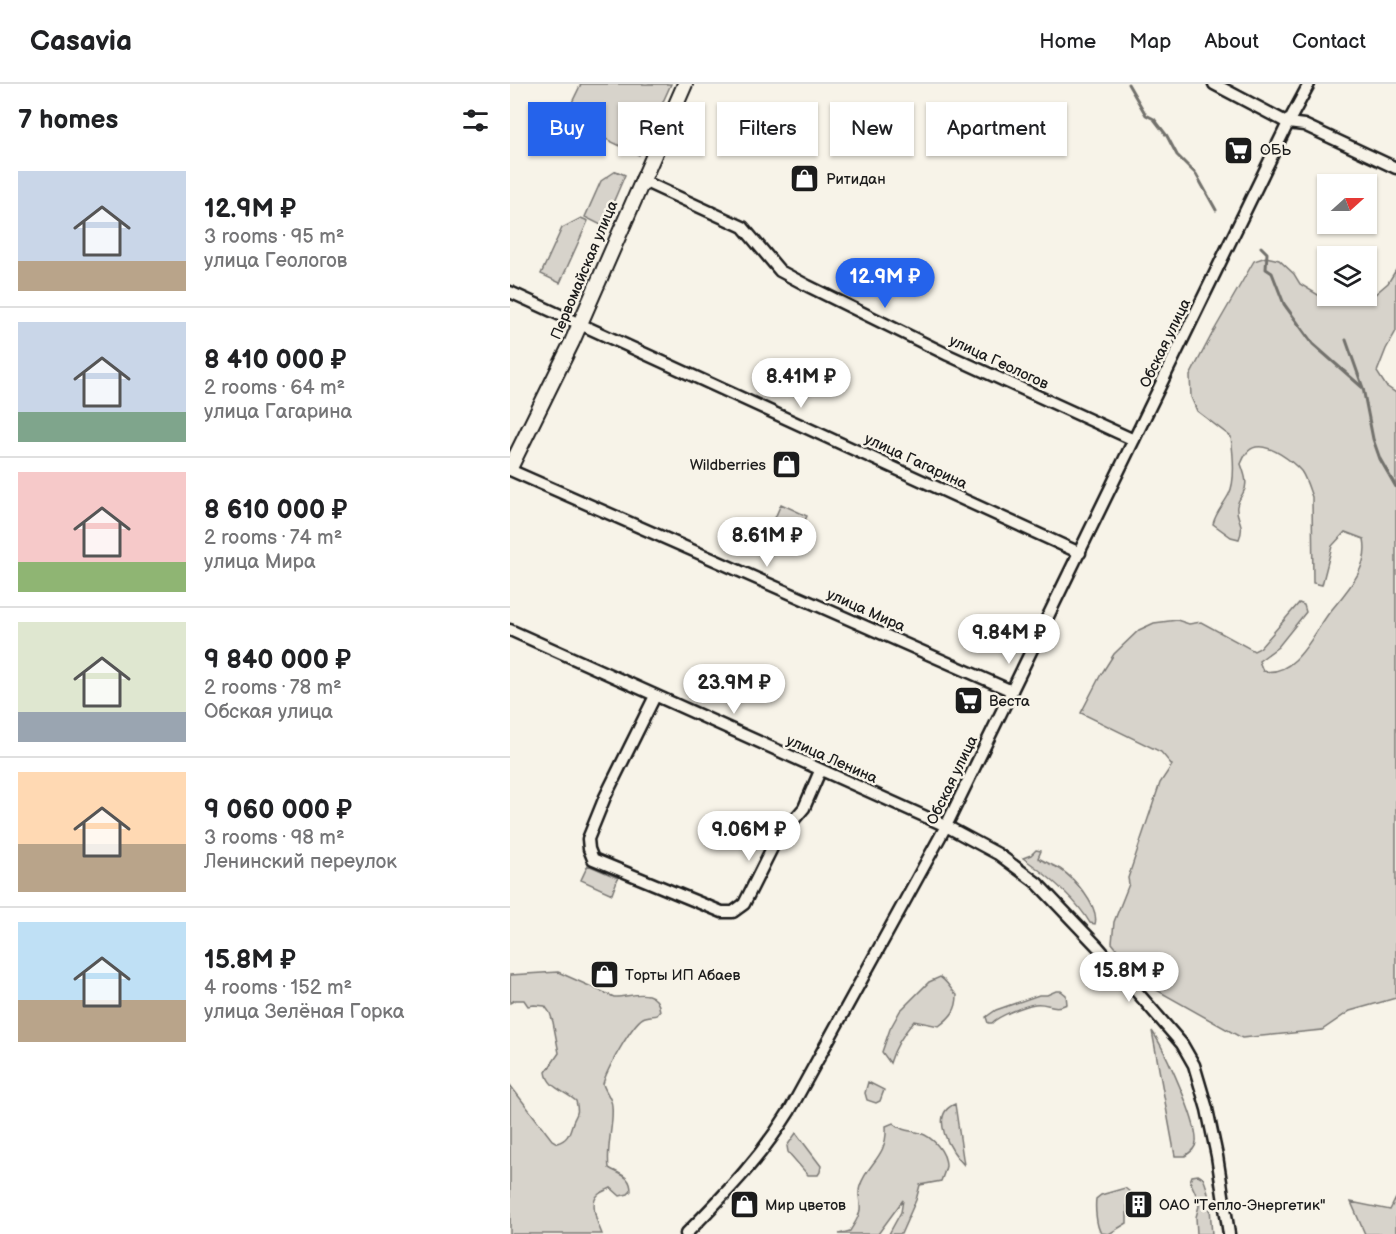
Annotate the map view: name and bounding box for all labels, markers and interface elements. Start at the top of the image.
text: Casavia [30,25,132,58]
text: Home [1039,29,1096,54]
text: Map [1129,29,1171,54]
text: About [1204,29,1259,54]
text: Contact [1292,29,1366,54]
chip: Buy [528,102,606,156]
chip: Rent [618,102,705,156]
chip: Filters [717,102,818,156]
chip: New [830,102,914,156]
chip: Apartment [926,102,1067,156]
icon: filters [459,104,492,137]
text: 7 homes [18,105,118,136]
supermarket icon: ОБЬ [1223,134,1255,166]
place label: ОБЬ [1260,141,1291,160]
shop icon: Ритидан [789,163,821,195]
place label: Ритидан [826,170,886,189]
north arrow [1317,174,1377,234]
map controls [1317,174,1377,306]
text: 12.9M ₽ [204,194,296,225]
icon: home [66,195,138,267]
street label: Первомайская улица [547,198,622,342]
text: 3 rooms · 95 m² [204,225,344,249]
button: layers [1317,246,1377,306]
text: улица Геологов [204,249,347,273]
pin: 12.9M ₽ [830,258,940,309]
text: 12.9M ₽ [850,265,920,289]
street label: Обская улица [1136,295,1195,391]
street label: улица Геологов [946,331,1052,394]
text: 8 410 000 ₽ [204,345,346,376]
icon: home [66,346,138,418]
pin: 8.41M ₽ [746,358,856,409]
text: 8.41M ₽ [766,365,836,389]
text: 2 rooms · 64 m² [204,376,345,400]
text: улица Гагарина [204,400,352,424]
street label: улица Гагарина [861,429,970,494]
shop icon: Wildberries [771,449,803,481]
place label: Wildberries [690,456,767,475]
text: 8 610 000 ₽ [204,495,347,526]
icon: home [66,496,138,568]
pin: 8.61M ₽ [712,517,822,568]
text: 8.61M ₽ [731,524,803,548]
text: 2 rooms · 74 m² [204,526,342,550]
text: улица Мира [204,550,316,574]
street label: улица Мира [824,585,908,636]
pin: 9.84M ₽ [954,614,1064,665]
text: 9.84M ₽ [972,621,1046,645]
text: 9 840 000 ₽ [204,645,351,676]
icon: home [66,646,138,718]
pin: 23.9M ₽ [679,664,789,715]
text: 23.9M ₽ [697,671,771,695]
text: 2 rooms · 78 m² [204,676,342,700]
supermarket icon: Веста [952,685,984,717]
place label: Веста [989,692,1030,711]
text: Обская улица [204,700,333,724]
street label: улица Ленина [783,731,880,788]
street label: Обская улица [923,732,982,828]
text: 9 060 000 ₽ [204,795,352,826]
icon: home [66,796,138,868]
pin: 9.06M ₽ [694,811,804,862]
text: 9.06M ₽ [712,818,786,842]
text: 3 rooms · 98 m² [204,826,345,850]
text: Ленинский переулок [204,850,397,874]
text: 15.8M ₽ [204,945,296,976]
icon: home [66,946,138,1018]
pin: 15.8M ₽ [1074,952,1184,1003]
shop icon: Торты ИП Абаев [588,959,620,991]
text: 15.8M ₽ [1094,959,1164,983]
place label: Торты ИП Абаев [625,966,740,985]
text: 4 rooms · 152 m² [204,976,352,1000]
text: улица Зелёная Горка [204,1000,404,1024]
shop icon: Мир цветов [728,1189,760,1221]
building icon: ОАО "Тепло-Энергетик" [1122,1189,1154,1221]
place label: Мир цветов [765,1196,846,1215]
place label: ОАО "Тепло-Энергетик" [1159,1196,1326,1215]

